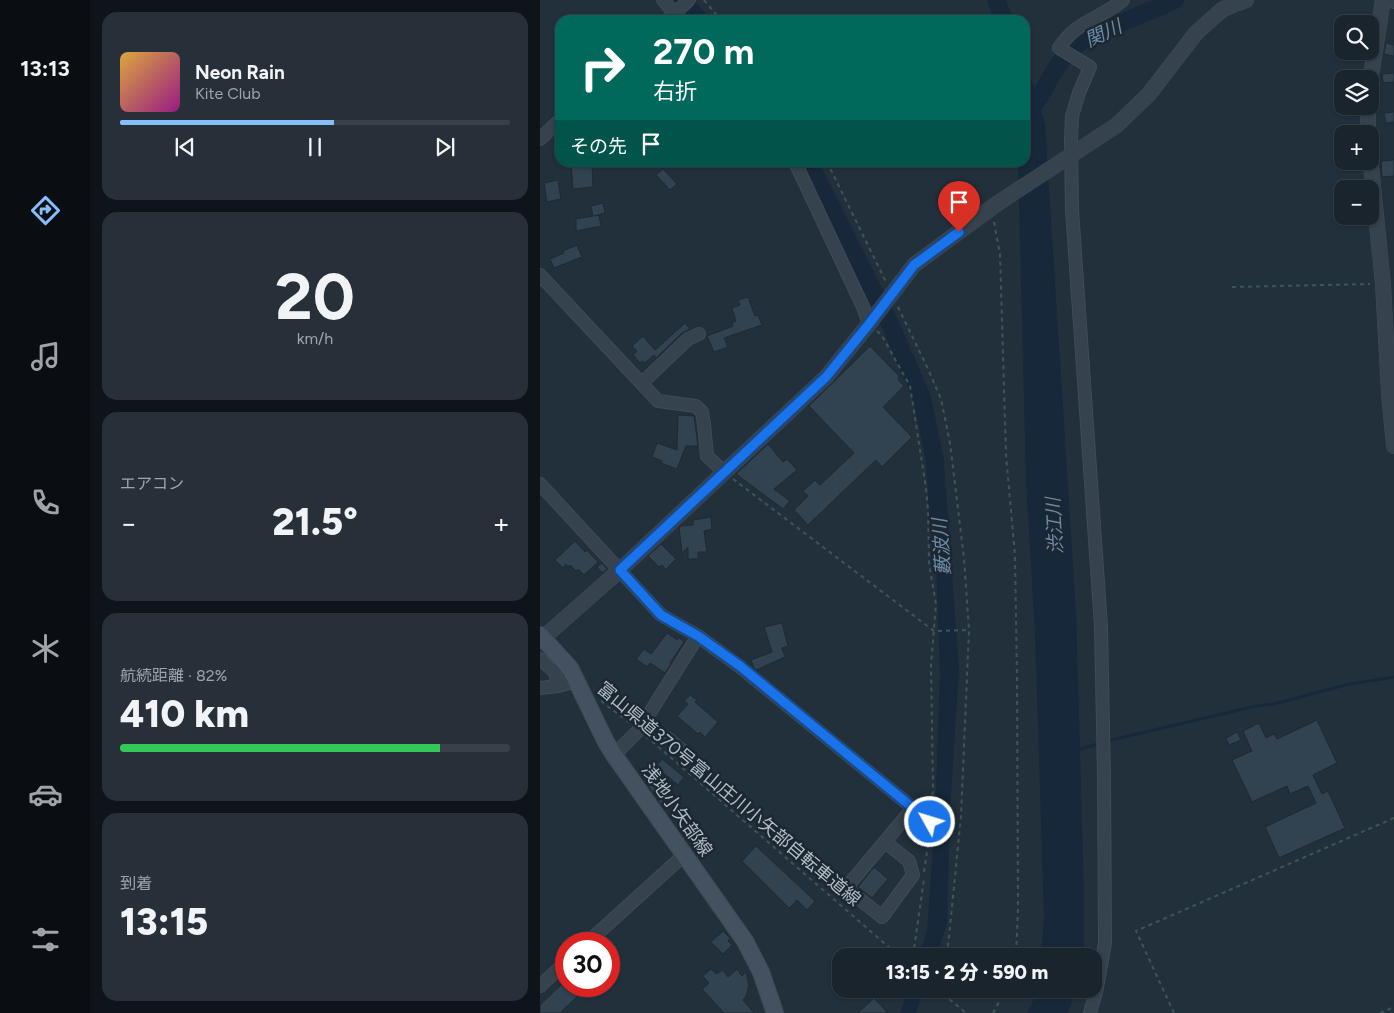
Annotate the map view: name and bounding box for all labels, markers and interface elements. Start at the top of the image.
water label: 関川 [1081,14,1127,52]
map controls [1334,15,1379,225]
button: search [1334,15,1379,60]
text: 270 m [653,31,754,73]
icon: right [570,35,635,100]
text: 13:13 [20,55,70,82]
text: Neon Rain [195,61,285,84]
button: layers [1334,70,1379,115]
text: 右折 [653,78,697,105]
text: Kite Club [195,84,261,103]
button: + [1334,125,1379,170]
icon: arrive [637,130,665,158]
icon: previous [171,133,199,161]
icon: pause [301,133,329,161]
icon: next [431,133,459,161]
text: その先 [570,135,627,158]
button: − [1334,180,1379,225]
pin [938,181,980,232]
icon: arrive [945,188,973,216]
icon: directions [28,193,63,228]
text: 20 [275,257,355,335]
text: km/h [297,329,333,348]
icon: music [28,339,63,374]
text: エアコン [120,474,184,493]
icon: phone [28,485,63,520]
water label: 渋江川 [1041,495,1067,555]
text: 21.5° [272,499,358,545]
text: − [120,506,137,540]
text: + [493,506,510,540]
water label: 藪波川 [928,516,955,576]
icon: climate [28,631,63,666]
text: 航続距離 · 82% [120,666,227,685]
street label: 富山県道370号富山庄川小矢部自転車道線 [593,677,865,911]
text: 410 km [120,691,249,737]
street label: 浅地小矢部線 [637,759,717,861]
icon: car [28,777,63,812]
position arrow [903,795,955,847]
text: 到着 [120,874,152,893]
text: 13:15 [120,899,208,945]
icon: filters [28,922,63,957]
speed limit sign: 30 [555,932,620,997]
text: 13:15 · 2 分 · 590 m [886,961,1048,984]

